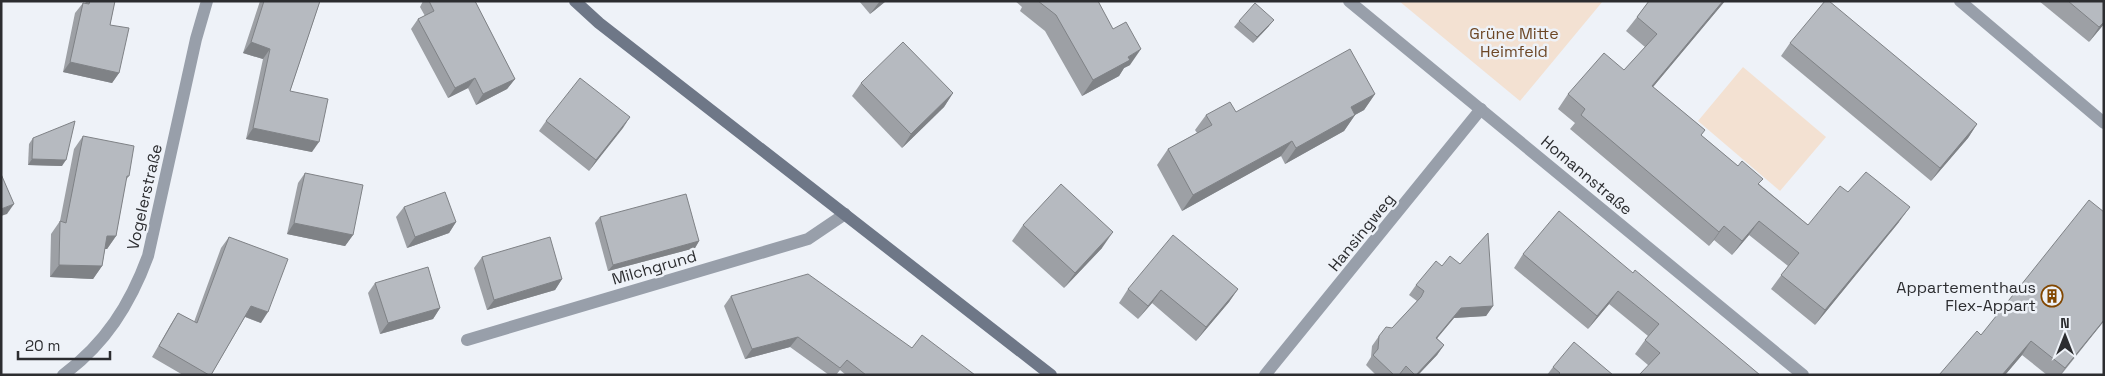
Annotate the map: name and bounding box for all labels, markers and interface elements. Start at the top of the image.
park label: Grüne Mitte Heimfeld [1469,23,1559,62]
street label: Homannstraße [1537,131,1637,220]
street label: Vogelerstraße [122,142,167,252]
street label: Hansingweg [1324,189,1399,276]
street label: Milchgrund [609,245,699,290]
place label: Appartementhaus Flex-Appart [1896,277,2036,316]
building icon: Appartementhaus Flex-Appart [2040,284,2064,308]
north arrow [2040,311,2090,361]
text: N [2060,314,2070,332]
scale bar [18,328,110,360]
text: 20 m [25,336,60,355]

